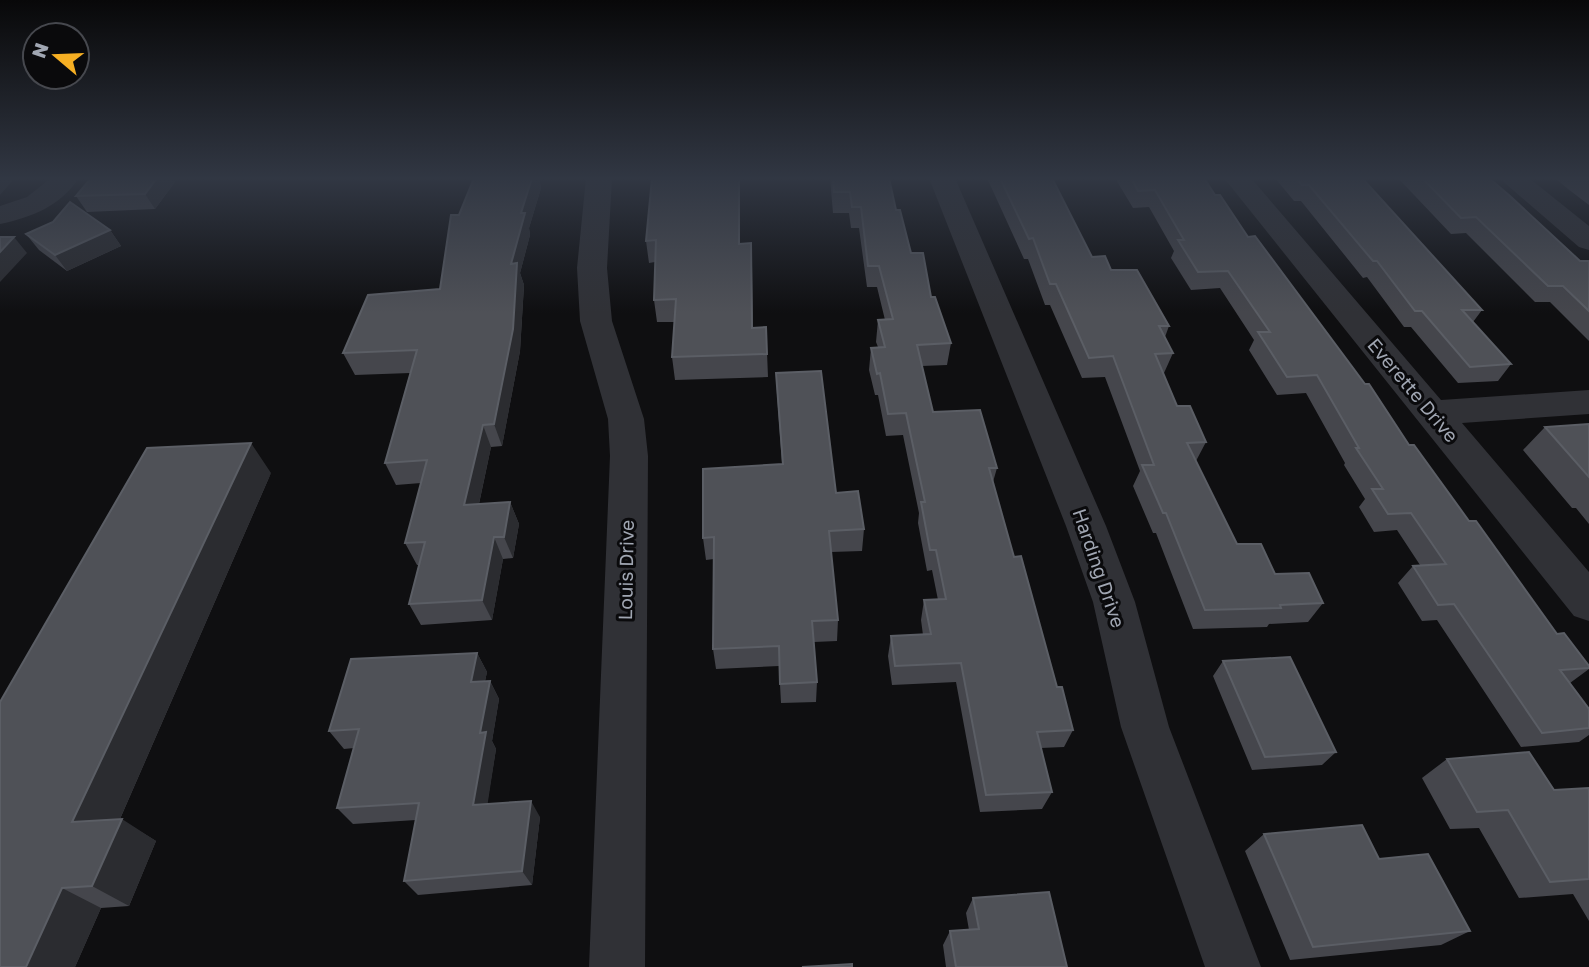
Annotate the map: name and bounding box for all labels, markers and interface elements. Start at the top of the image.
north arrow [21,21,91,91]
text: N [26,40,53,61]
street label: Everette Drive [1363,333,1464,446]
street label: Harding Drive [1068,505,1131,630]
street label: Louis Drive [613,520,638,620]

